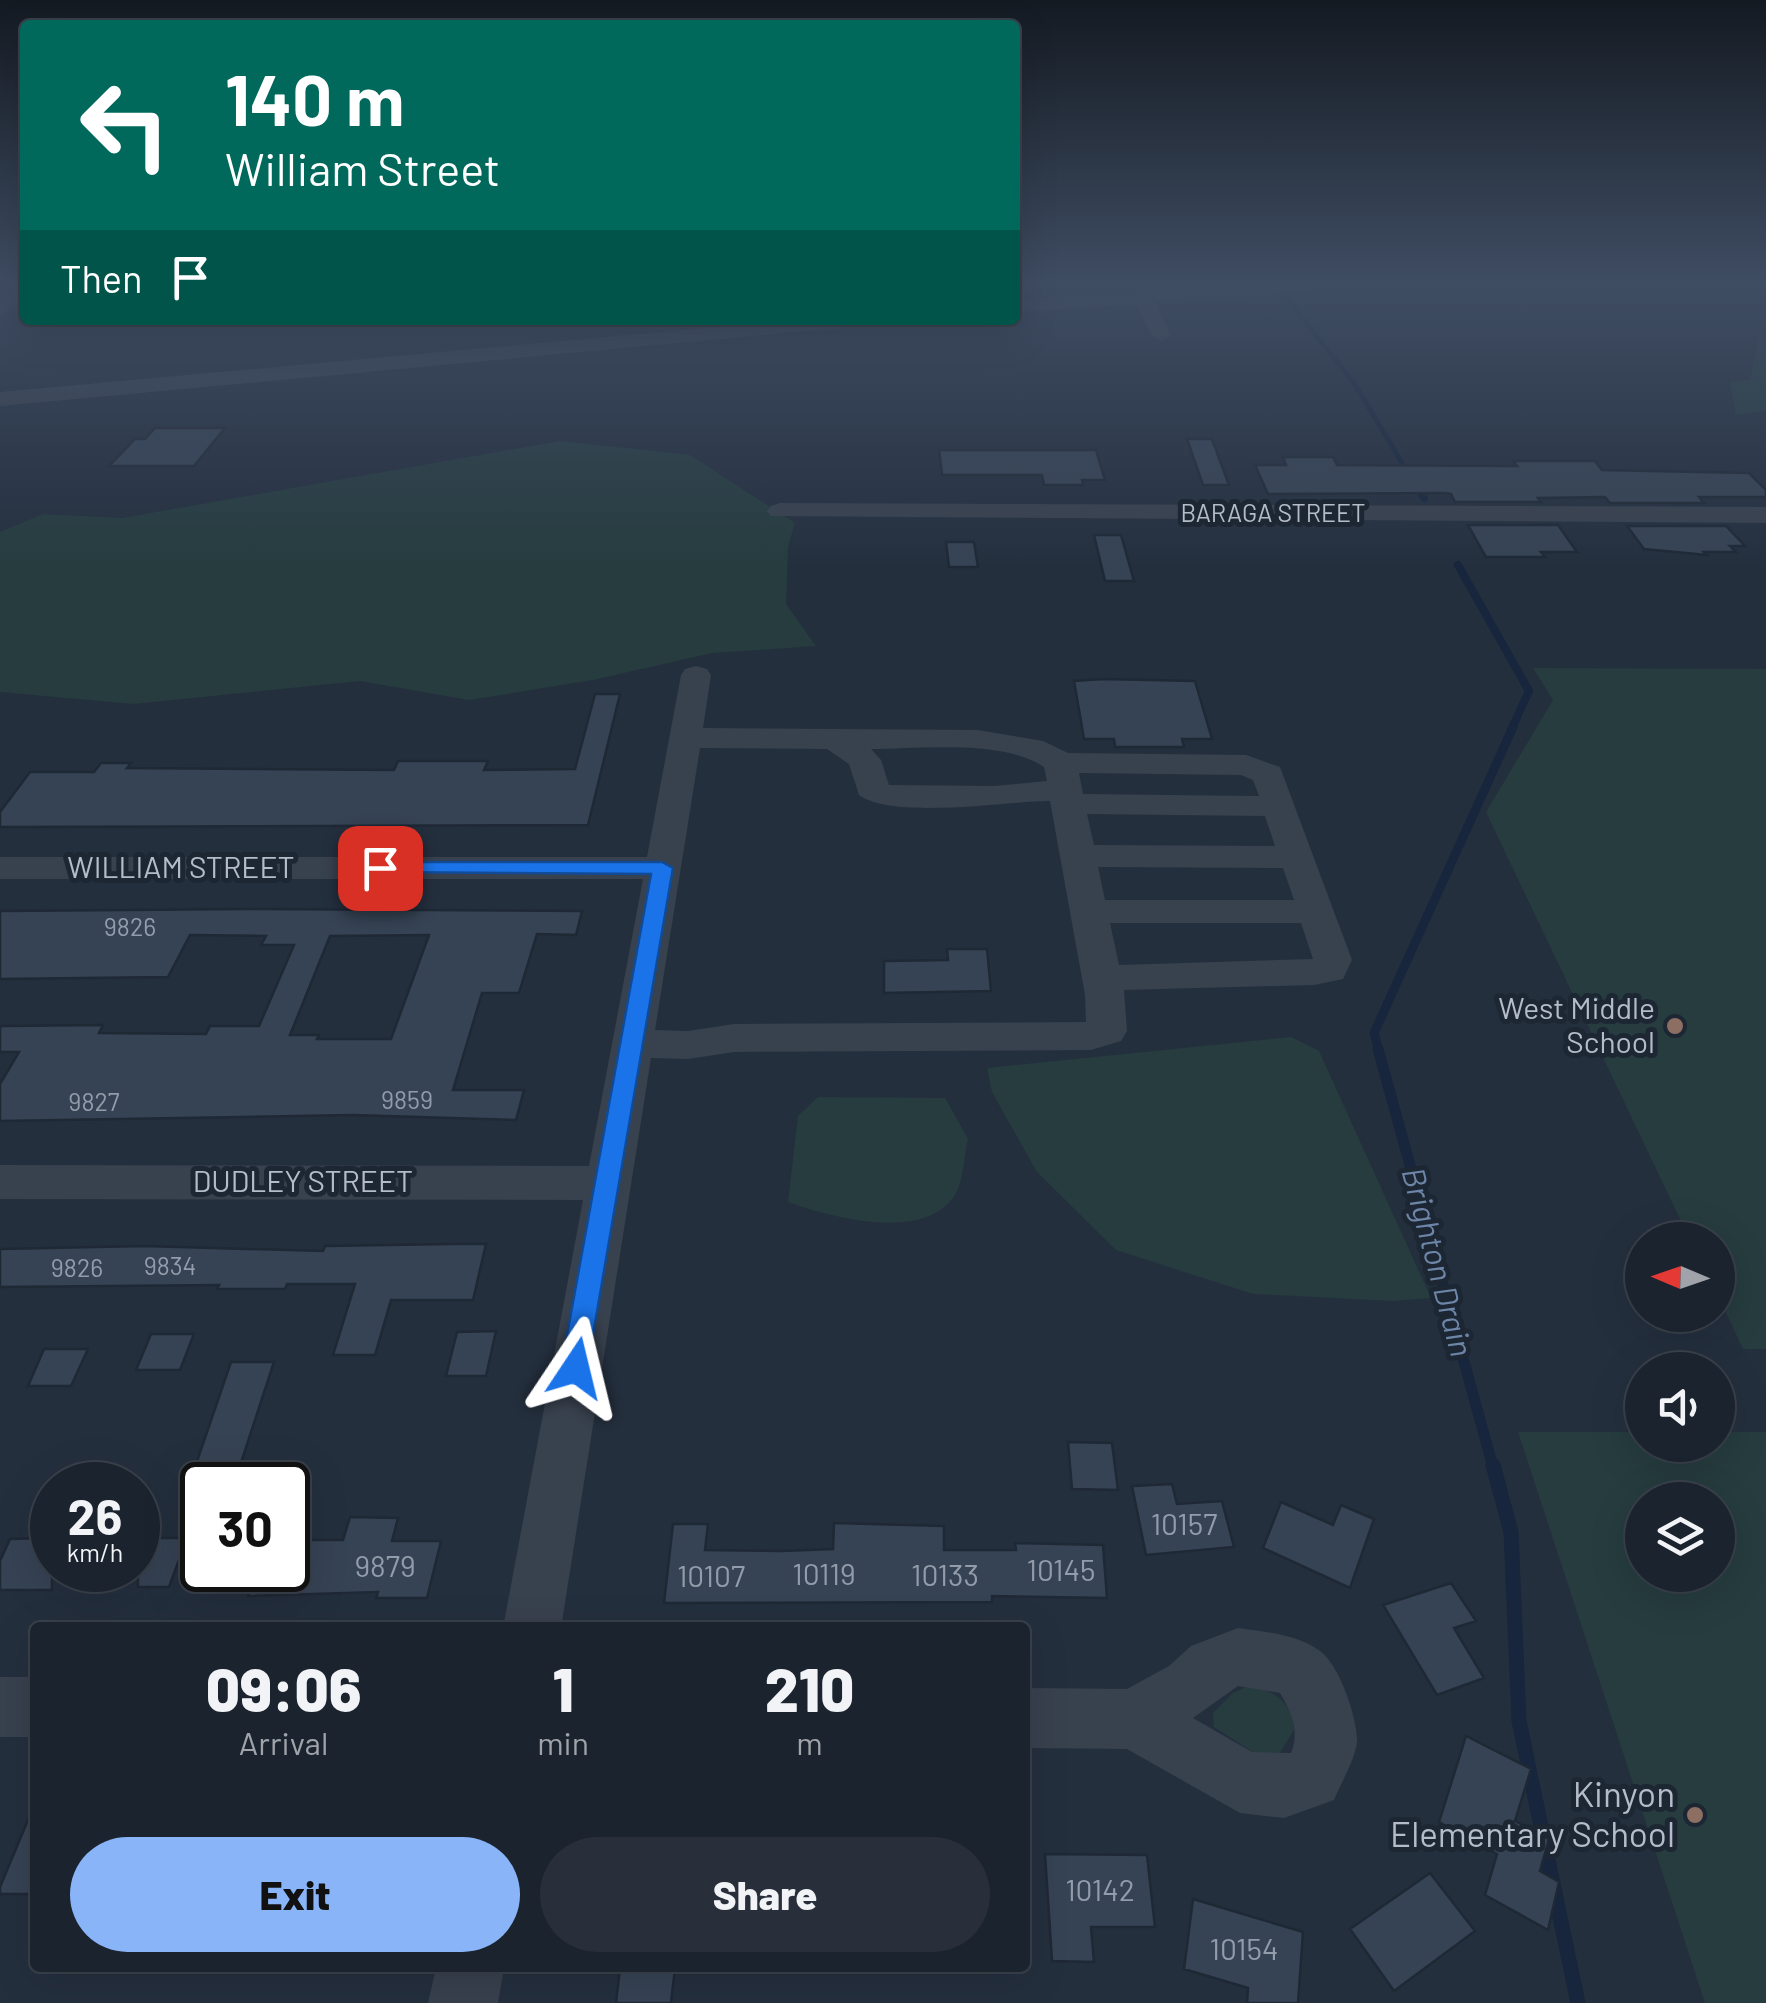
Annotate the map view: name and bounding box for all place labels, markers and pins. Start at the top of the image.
pin [338,826,423,911]
place label: West Middle School [1498,989,1655,1059]
marker: West Middle School [1664,1015,1686,1037]
place label: Kinyon Elementary School [1390,1772,1675,1854]
marker: Kinyon Elementary School [1684,1804,1706,1826]

